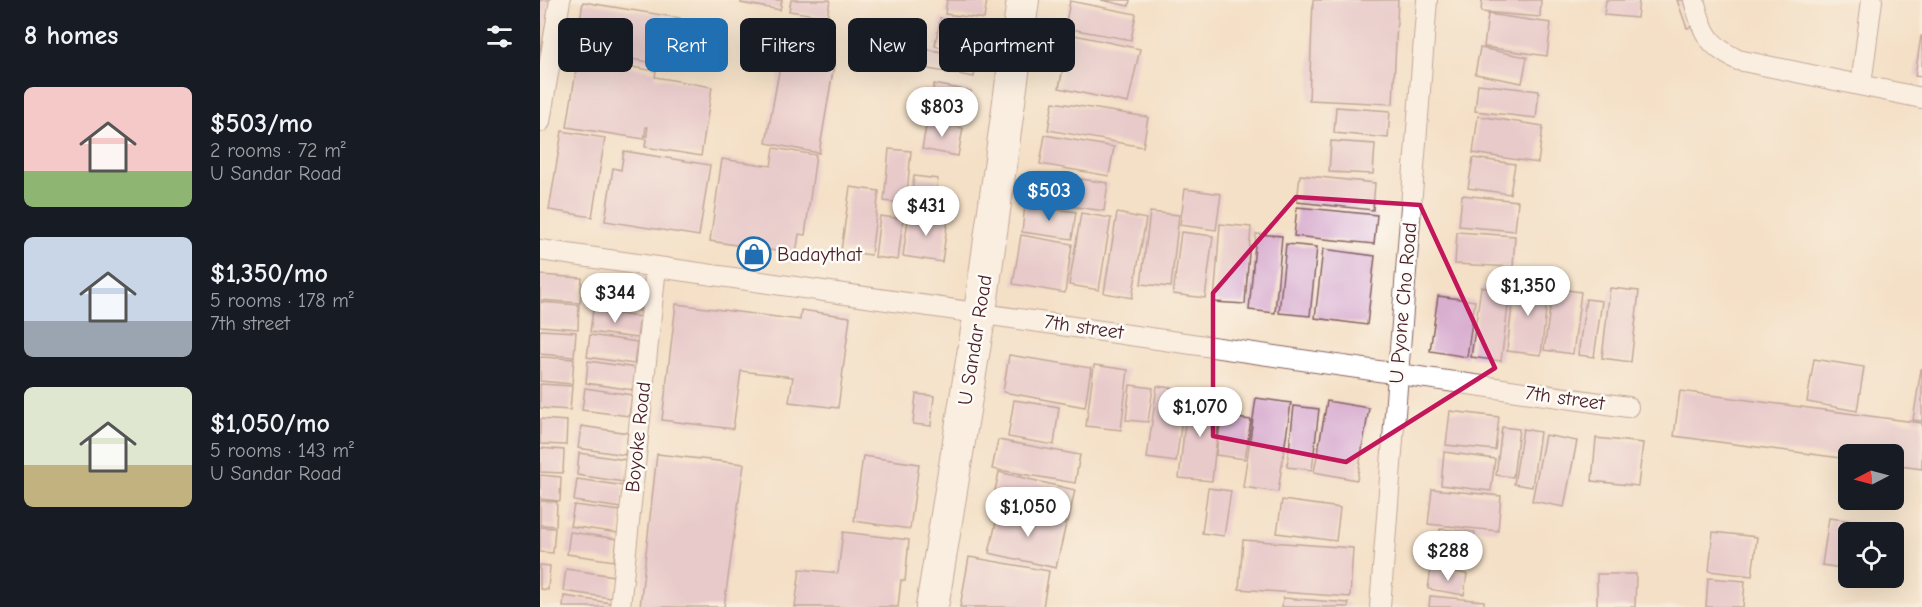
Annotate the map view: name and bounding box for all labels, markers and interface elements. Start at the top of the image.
chip: Buy [558,18,633,72]
chip: Rent [645,18,728,72]
chip: Filters [740,18,836,72]
chip: New [848,18,927,72]
chip: Apartment [939,18,1075,72]
icon: filters [483,20,516,53]
text: 8 homes [24,21,118,51]
pin: $803 [906,87,978,138]
text: $803 [920,95,964,118]
text: $503/mo [210,109,313,139]
icon: home [72,111,144,183]
text: 2 rooms · 72 m² [210,139,346,162]
text: U Sandar Road [210,162,342,185]
pin: $503 [1013,171,1085,222]
text: $503 [1027,179,1071,202]
pin: $431 [890,186,962,237]
text: $431 [906,194,946,217]
street label: U Pyone Cho Road [1384,221,1422,385]
shop icon: Badaythat [736,236,772,272]
place label: Badaythat [777,243,863,266]
text: $1,350/mo [210,259,328,289]
icon: home [72,261,144,333]
pin: $1,350 [1479,266,1577,317]
pin: $344 [579,273,651,324]
street label: U Sandar Road [953,273,997,407]
text: $1,350 [1500,274,1556,297]
text: $344 [595,281,635,304]
text: 5 rooms · 178 m² [210,289,354,312]
street label: 7th street [1043,310,1126,344]
text: 7th street [210,312,290,335]
street label: Boyoke Road [621,380,655,494]
street label: 7th street [1524,381,1607,415]
pin: $1,070 [1151,387,1249,438]
text: $1,070 [1172,395,1228,418]
text: $1,050/mo [210,409,330,439]
icon: home [72,411,144,483]
text: 5 rooms · 143 m² [210,439,354,462]
north arrow [1838,444,1904,510]
map controls [1838,444,1904,588]
text: U Sandar Road [210,462,342,485]
pin: $1,050 [979,487,1077,538]
text: $1,050 [999,495,1057,518]
button: locate [1838,522,1904,588]
pin: $288 [1412,531,1484,582]
text: $288 [1427,539,1469,562]

